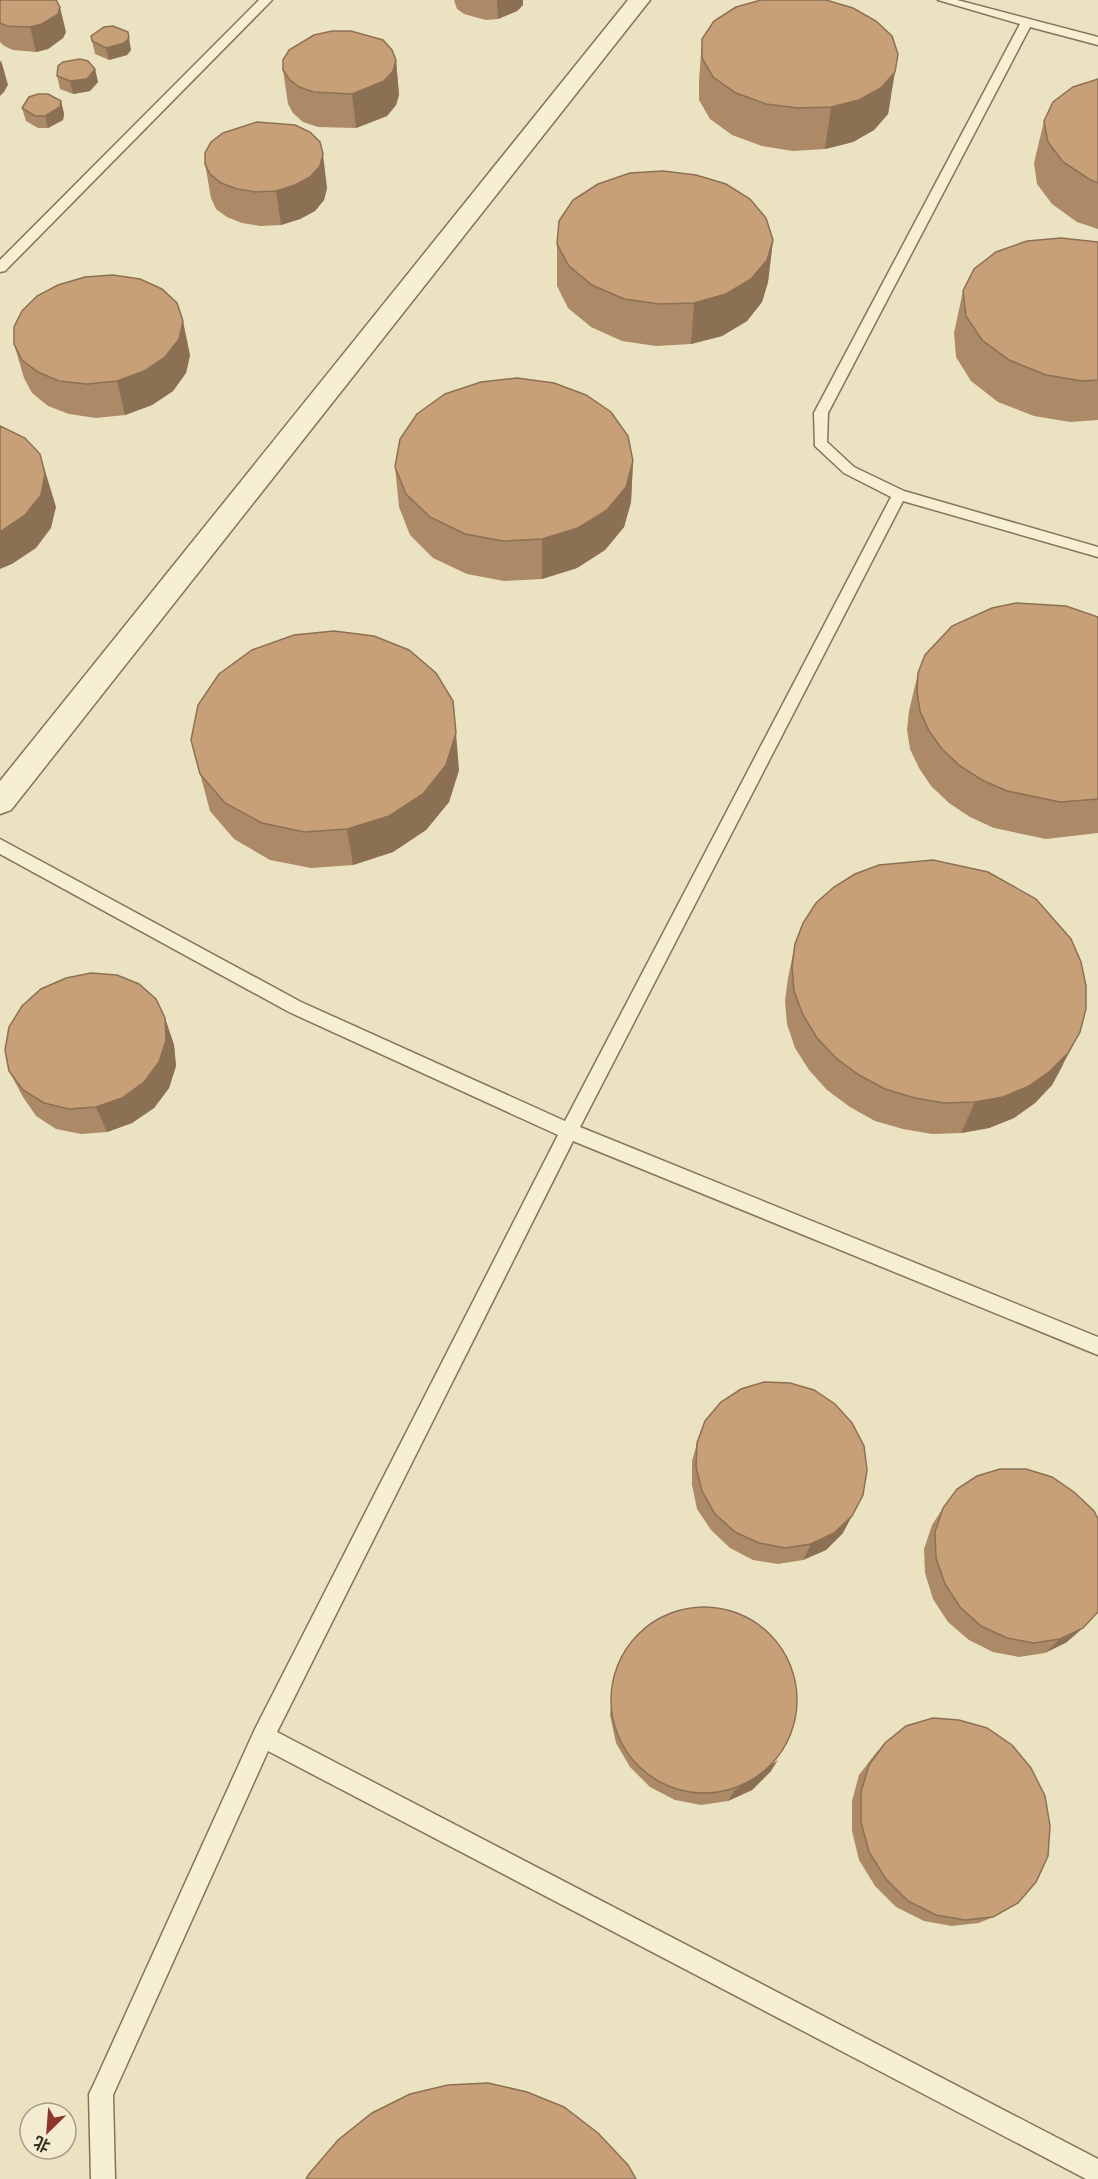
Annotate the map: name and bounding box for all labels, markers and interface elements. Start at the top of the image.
north arrow [18,2101,78,2161]
text: 北 [30,2132,53,2157]

